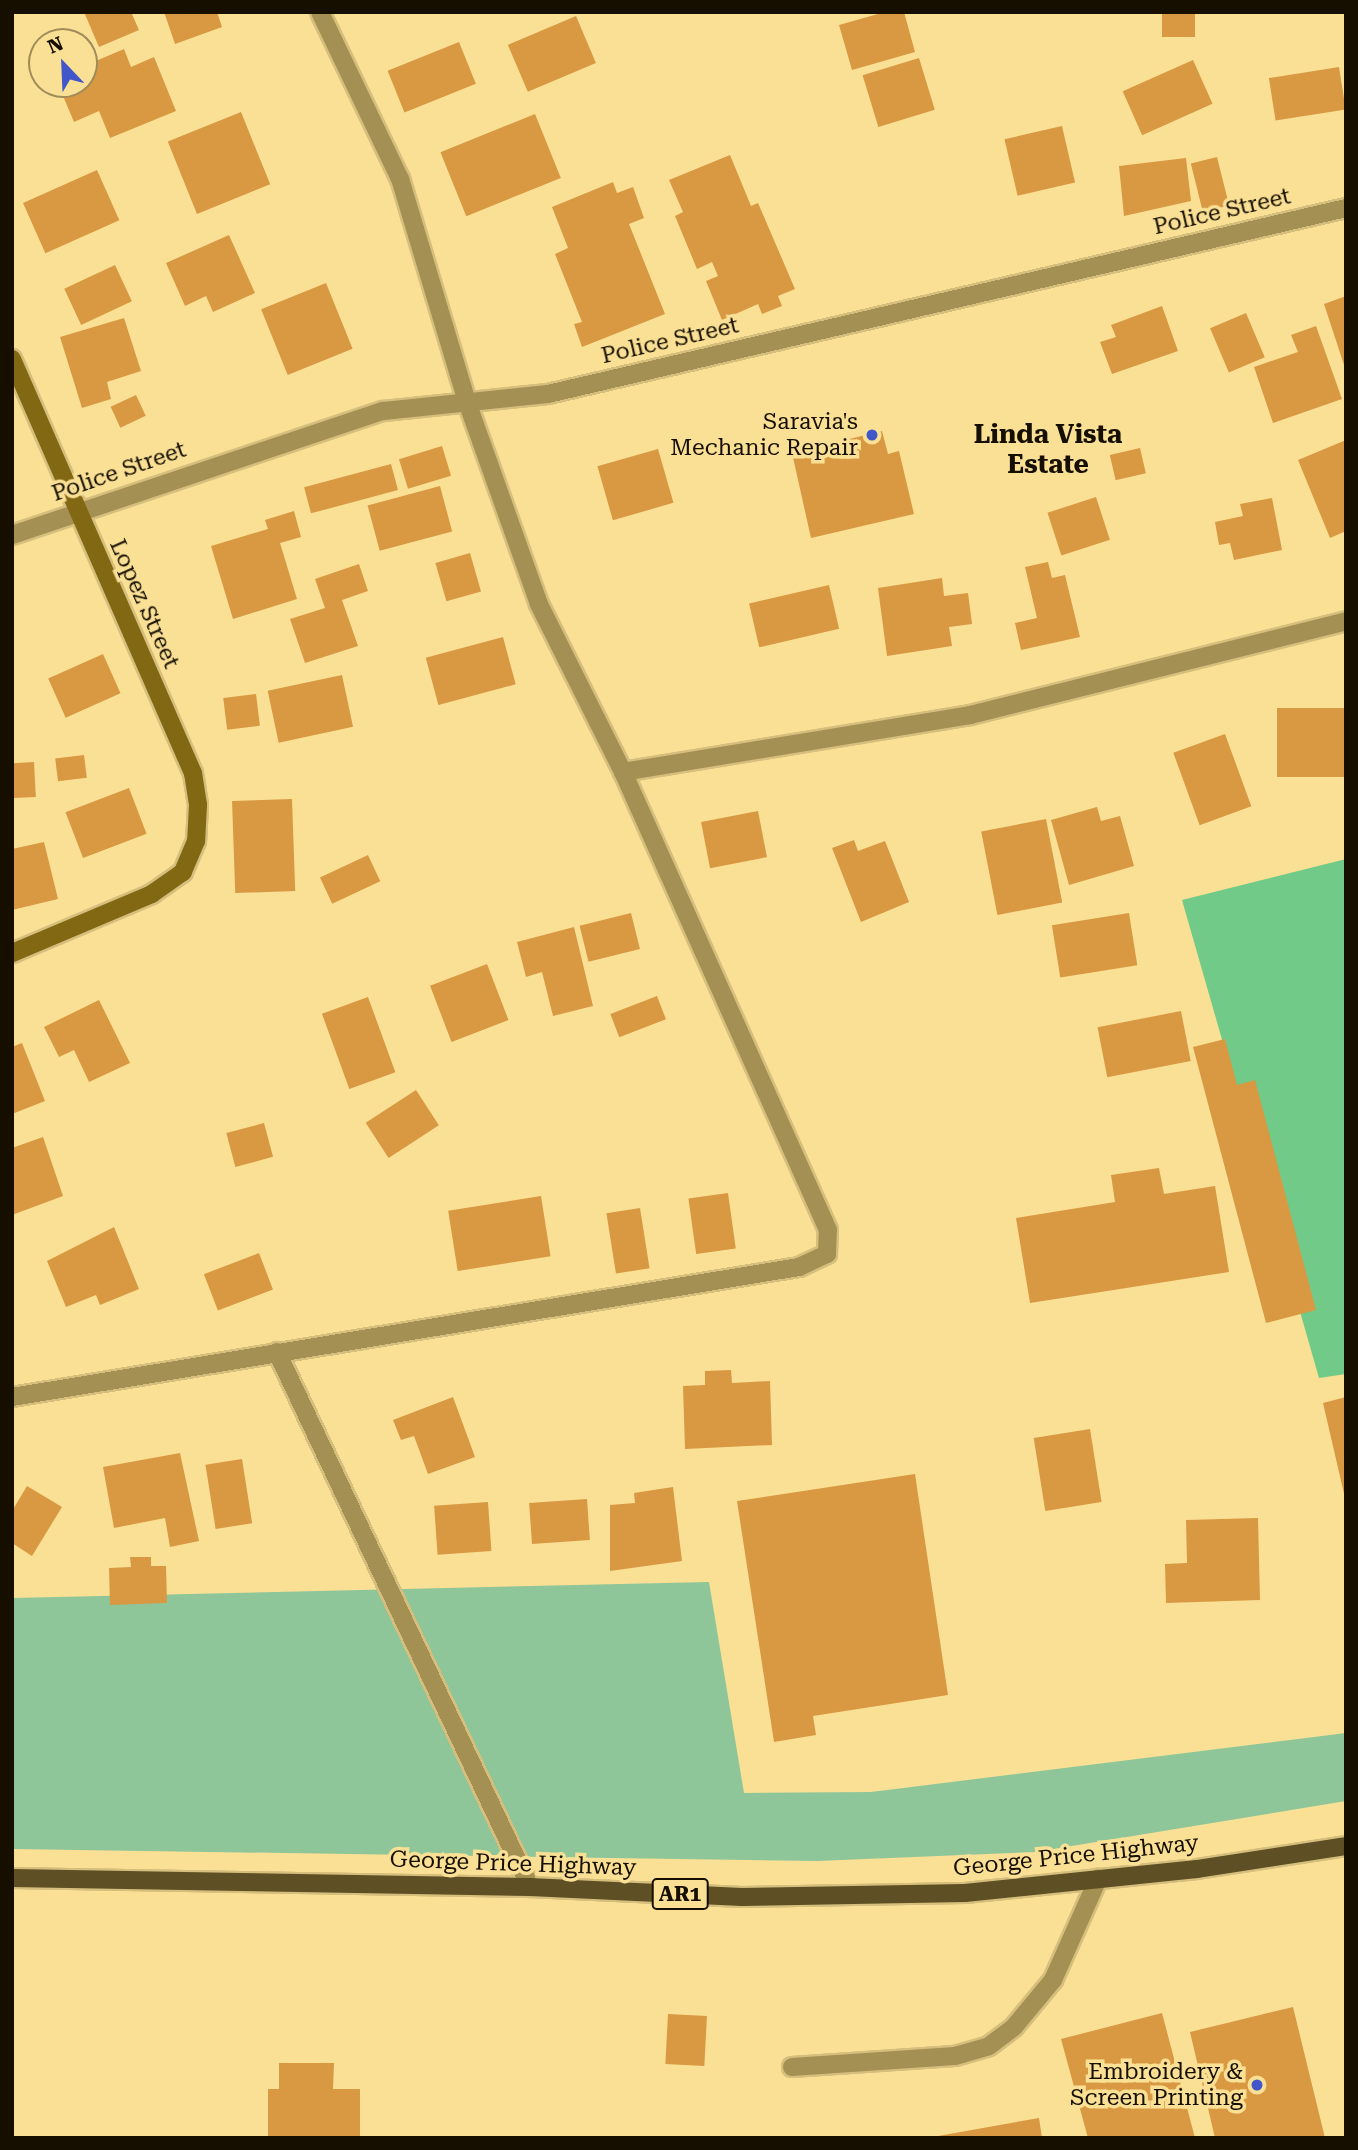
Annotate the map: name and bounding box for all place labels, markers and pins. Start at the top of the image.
place label: Saravia's Mechanic Repair [670,408,858,462]
marker: Saravia's Mechanic Repair [864,427,880,443]
place label: Embroidery & Screen Printing [1070,2058,1243,2112]
marker: Embroidery & Screen Printing [1249,2077,1265,2093]

